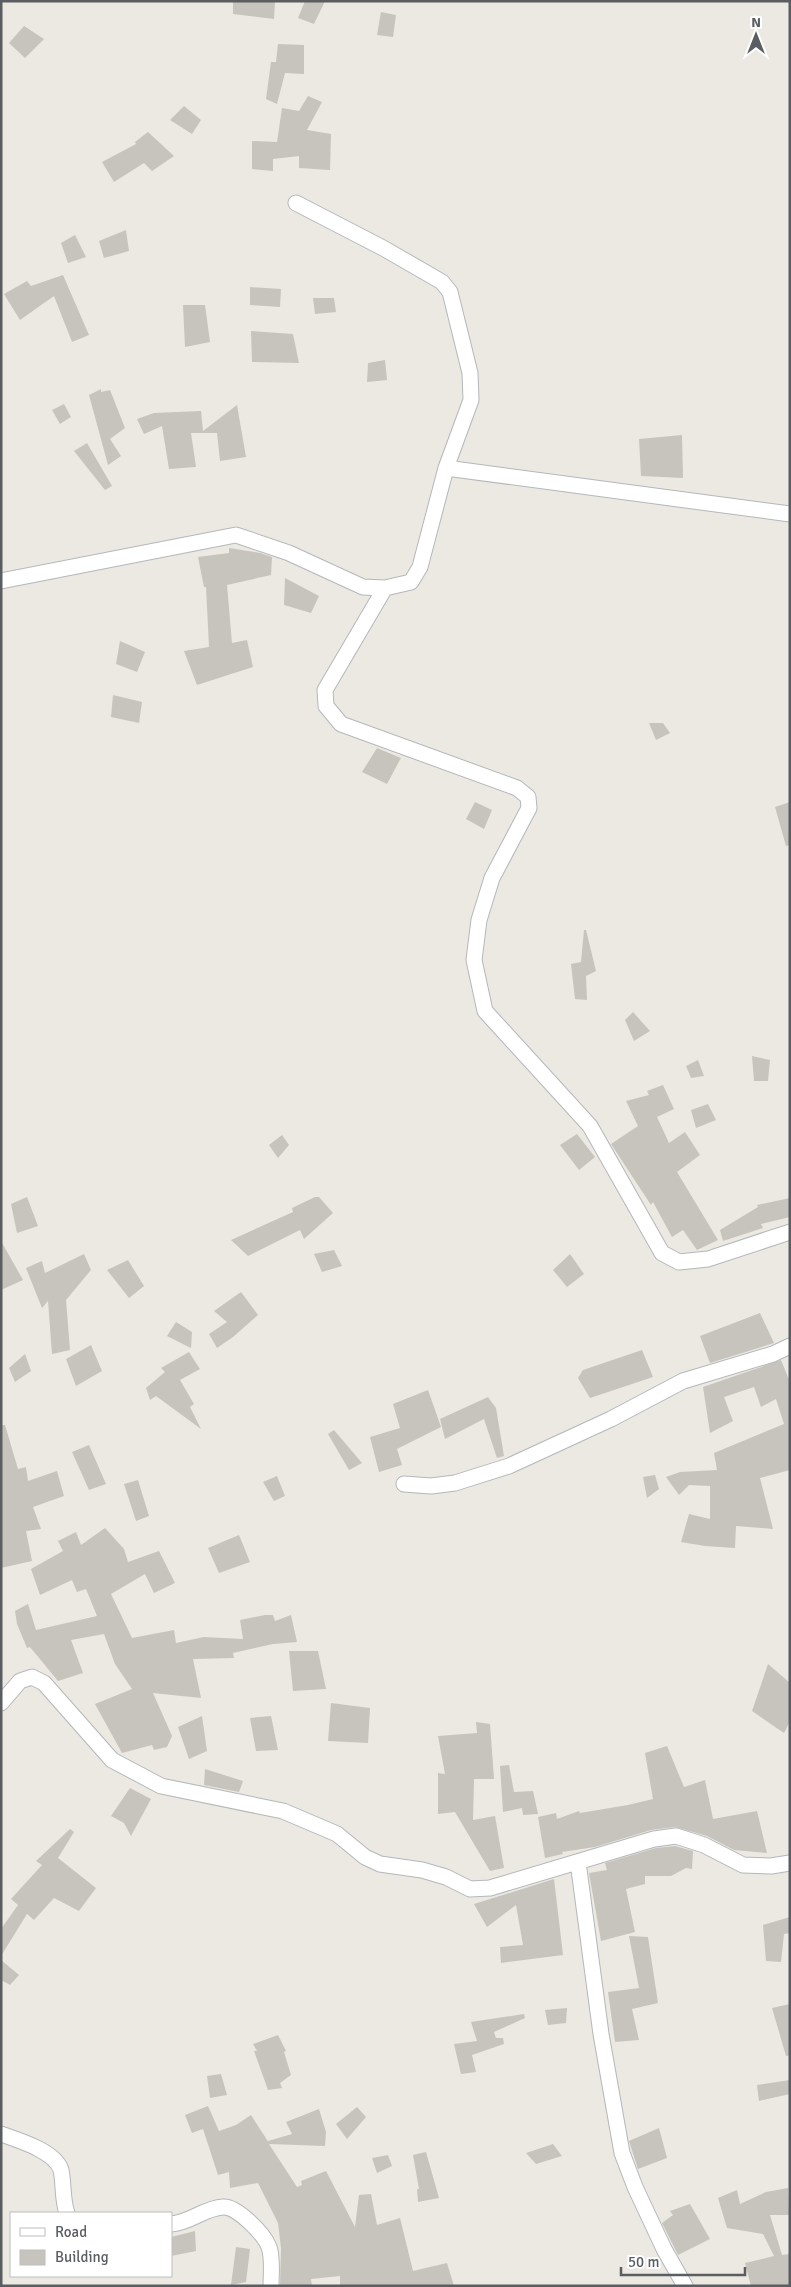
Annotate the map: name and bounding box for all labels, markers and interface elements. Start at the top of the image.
north arrow [731,10,781,60]
text: N [751,14,761,31]
legend [10,2212,172,2277]
text: Road [55,2223,87,2241]
scale bar [621,2244,745,2276]
text: Building [55,2248,109,2266]
text: 50 m [628,2253,659,2271]

